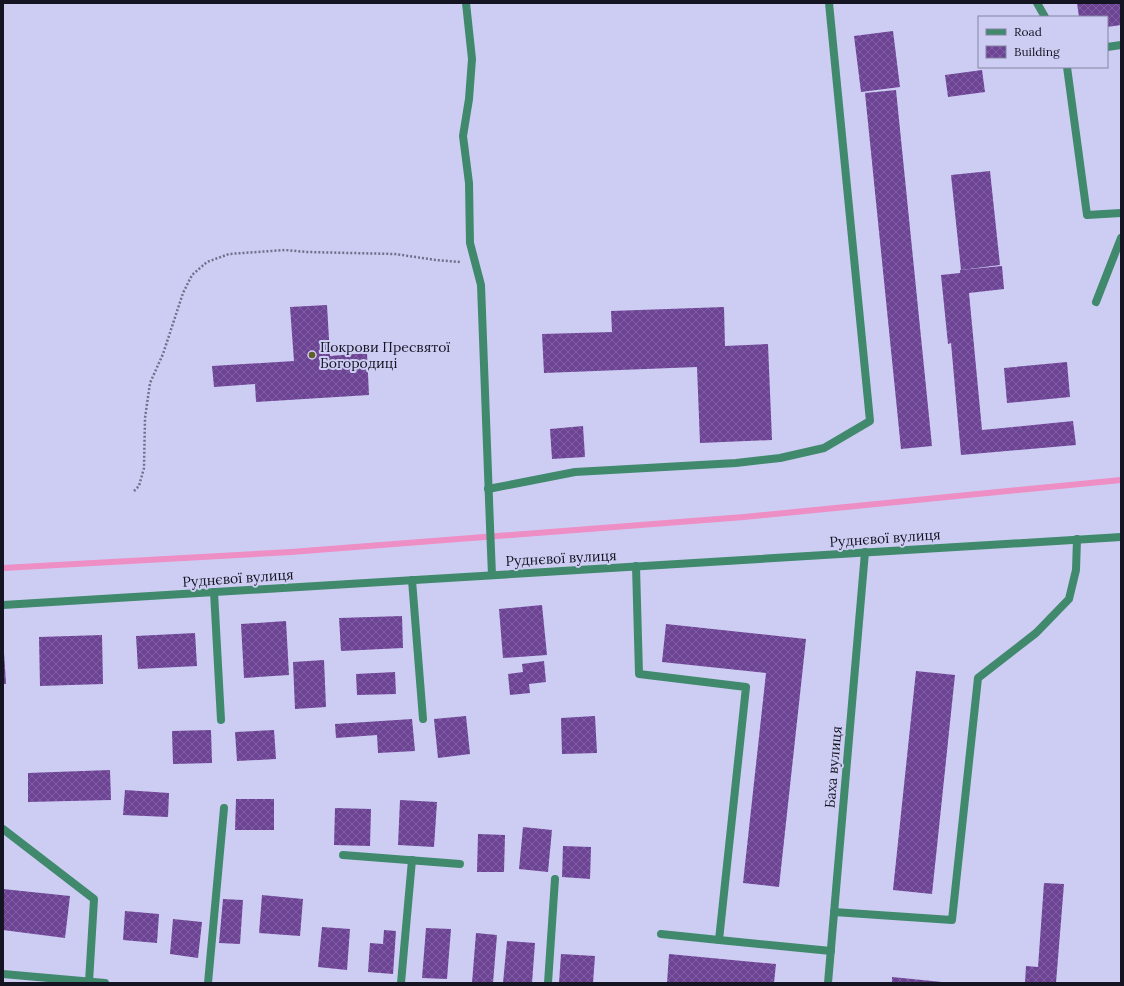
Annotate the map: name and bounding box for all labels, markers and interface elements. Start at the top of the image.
legend [978,16,1108,68]
text: Road [1014,24,1042,39]
text: Building [1014,44,1060,59]
place label: Покрови Пресвятої Богородиці [320,338,450,372]
marker: Покрови Пресвятої Богородиці [307,350,317,360]
street label: Руднєвої вулиця [829,525,941,551]
street label: Руднєвої вулиця [505,546,617,570]
street label: Руднєвої вулиця [182,565,294,591]
street label: Баха вулиця [820,725,846,809]

